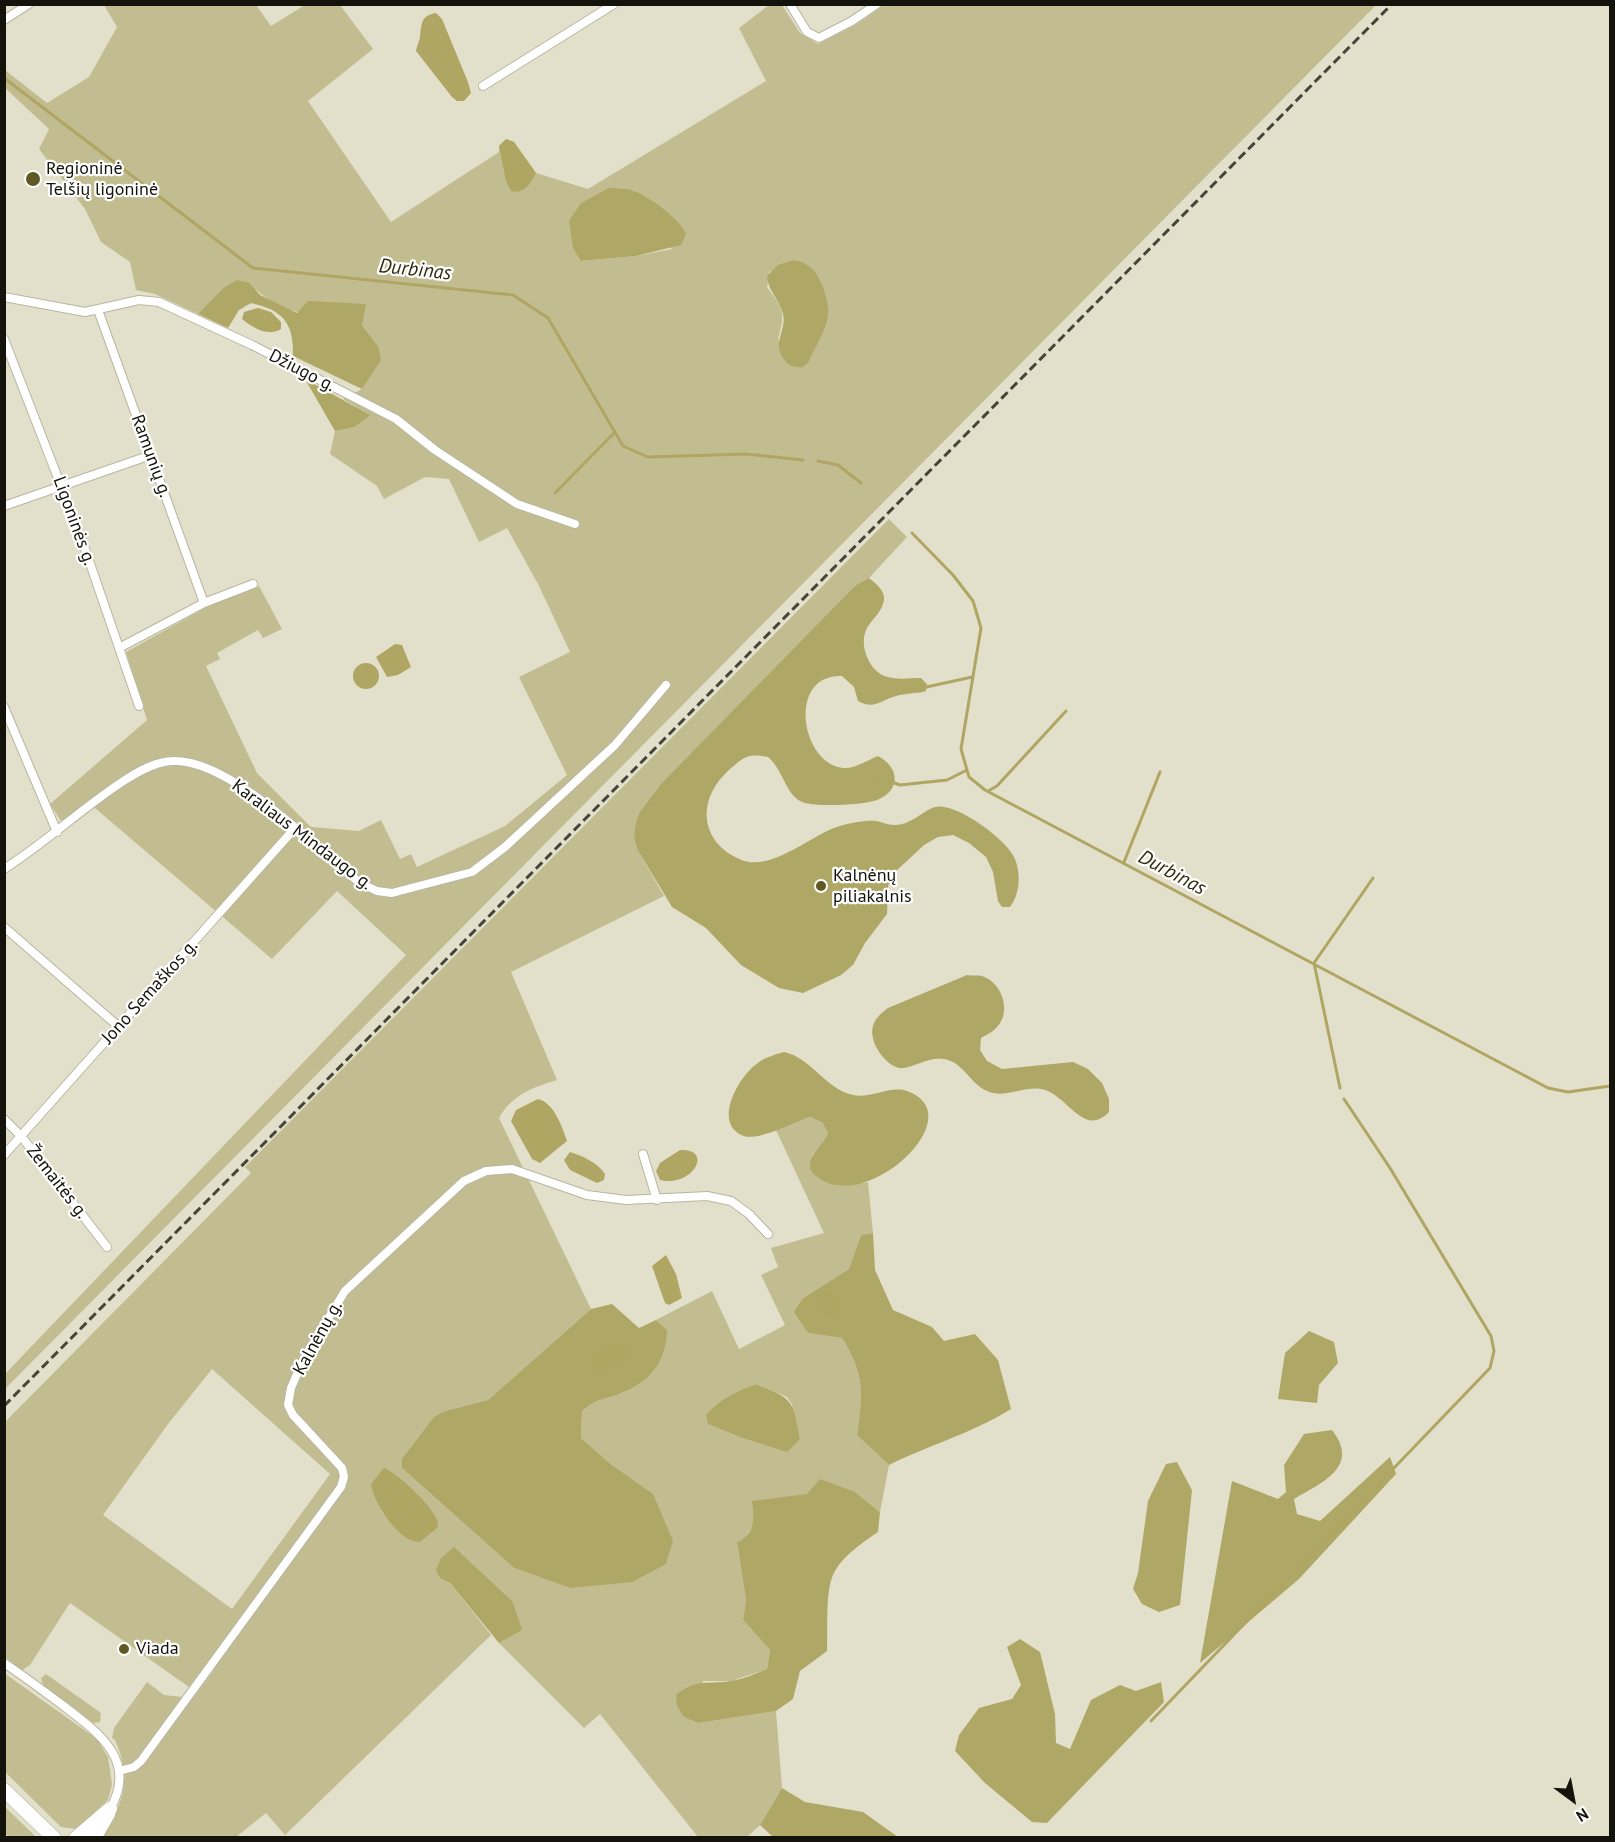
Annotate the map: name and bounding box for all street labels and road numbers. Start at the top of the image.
street label: Džiugo g. [265,345,339,397]
street label: Ramunių g. [126,412,176,500]
street label: Ligoninės g. [48,474,100,568]
street label: Karaliaus Mindaugo g. [227,775,377,895]
street label: Jono Semaškos g. [97,935,203,1049]
street label: Žemaitės g. [22,1141,92,1223]
street label: Kalnėnų g. [289,1297,347,1379]

